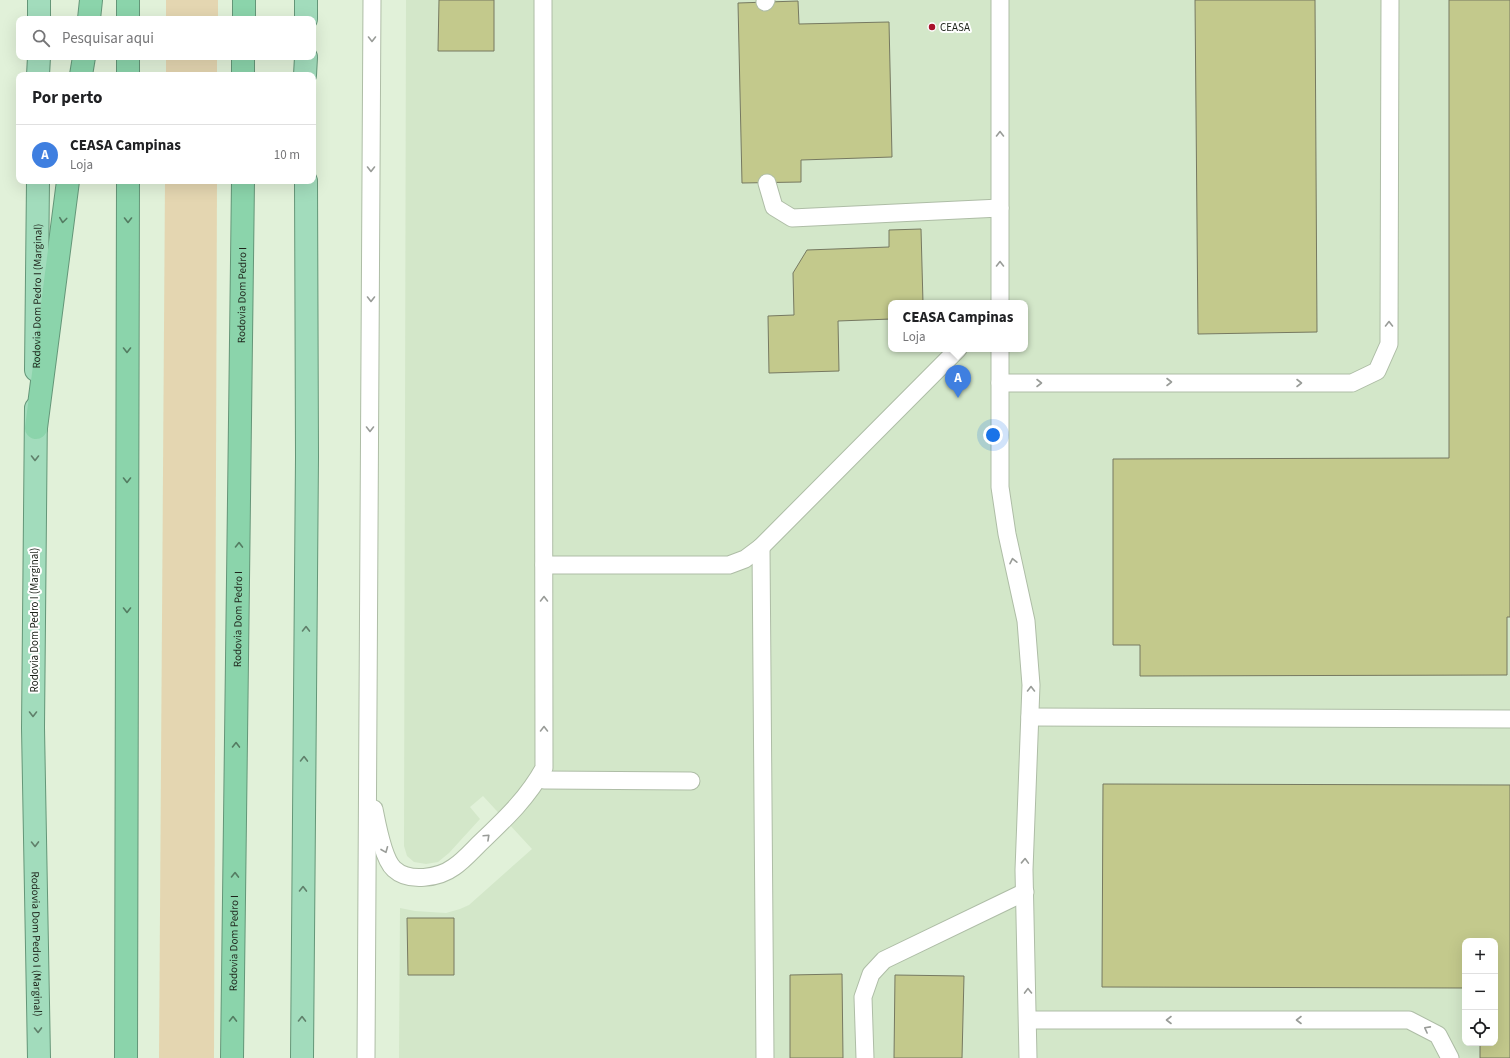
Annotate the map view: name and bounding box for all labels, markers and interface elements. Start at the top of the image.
search box [16,16,316,60]
place label: CEASA [940,20,970,35]
marker: CEASA [927,22,937,32]
icon: search [30,27,52,49]
text: Pesquisar aqui [62,28,154,49]
one-way arrow [368,36,376,42]
text: Por perto [32,86,102,110]
one-way arrow [996,131,1004,137]
text: CEASA Campinas [70,135,181,156]
text: A [41,146,49,164]
text: 10 m [274,146,300,164]
text: Loja [70,156,93,174]
one-way arrow [367,166,376,172]
one-way arrow [58,217,67,223]
one-way arrow [124,217,132,223]
street label: Rodovia Dom Pedro I (Marginal) [29,223,46,369]
street label: Rodovia Dom Pedro I [234,247,250,343]
one-way arrow [996,261,1004,267]
one-way arrow [367,296,375,302]
popup [888,300,1028,352]
text: CEASA Campinas [903,307,1013,328]
one-way arrow [1385,321,1393,327]
text: Loja [903,328,926,346]
one-way arrow [123,347,131,353]
pin: A [945,365,971,398]
one-way arrow [1166,378,1172,386]
one-way arrow [1036,379,1042,387]
one-way arrow [1296,379,1302,387]
your location [983,425,1003,445]
one-way arrow [366,426,374,432]
one-way arrow [31,455,39,461]
one-way arrow [123,477,131,483]
one-way arrow [235,542,243,548]
street label: Rodovia Dom Pedro I (Marginal) [27,548,42,692]
one-way arrow [1010,558,1018,564]
street label: Rodovia Dom Pedro I [230,571,246,667]
one-way arrow [540,596,548,602]
one-way arrow [123,607,131,613]
one-way arrow [302,626,310,632]
one-way arrow [1026,686,1035,692]
one-way arrow [29,711,37,717]
one-way arrow [540,726,548,732]
one-way arrow [232,742,240,748]
one-way arrow [300,756,309,762]
one-way arrow [482,834,489,841]
one-way arrow [31,841,39,847]
one-way arrow [380,846,388,854]
one-way arrow [1020,858,1029,864]
street label: Rodovia Dom Pedro I (Marginal) [28,871,45,1017]
one-way arrow [231,872,239,878]
one-way arrow [299,886,307,892]
street label: Rodovia Dom Pedro I [226,895,242,991]
map controls [1462,938,1498,1046]
button: + [1462,938,1498,974]
button: − [1462,974,1498,1010]
one-way arrow [1023,988,1032,994]
button: locate [1462,1010,1498,1046]
one-way arrow [229,1016,237,1022]
one-way arrow [298,1016,306,1022]
one-way arrow [1166,1016,1172,1024]
one-way arrow [1296,1016,1302,1024]
one-way arrow [1423,1026,1431,1034]
one-way arrow [34,1027,42,1033]

